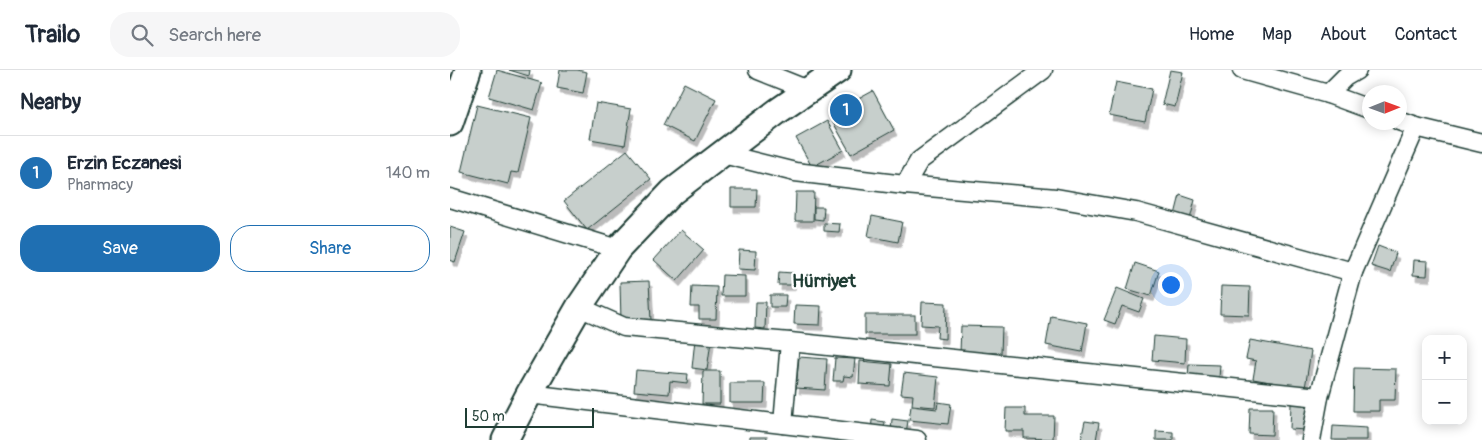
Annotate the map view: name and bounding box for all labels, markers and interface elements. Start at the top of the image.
search box [110,12,460,57]
text: Trailo [25,20,80,49]
icon: search [128,21,156,49]
text: Search here [168,23,261,47]
text: Home [1189,23,1234,46]
text: Map [1262,23,1292,46]
text: About [1320,23,1366,46]
text: Contact [1394,23,1457,46]
north arrow [1362,85,1407,130]
text: Nearby [20,89,81,116]
pin: 1 [830,91,862,129]
text: Erzin Eczanesi [67,151,181,175]
text: 1 [33,163,39,183]
text: 140 m [386,163,430,183]
text: Pharmacy [67,175,133,195]
button: Save [20,225,220,272]
button: Share [230,225,430,272]
district label: Hürriyet [792,269,857,293]
your location [1158,272,1184,298]
map controls [1422,335,1467,425]
button: + [1422,335,1467,380]
button: − [1422,380,1467,425]
scale bar [465,405,594,428]
text: 50 m [472,408,505,425]

